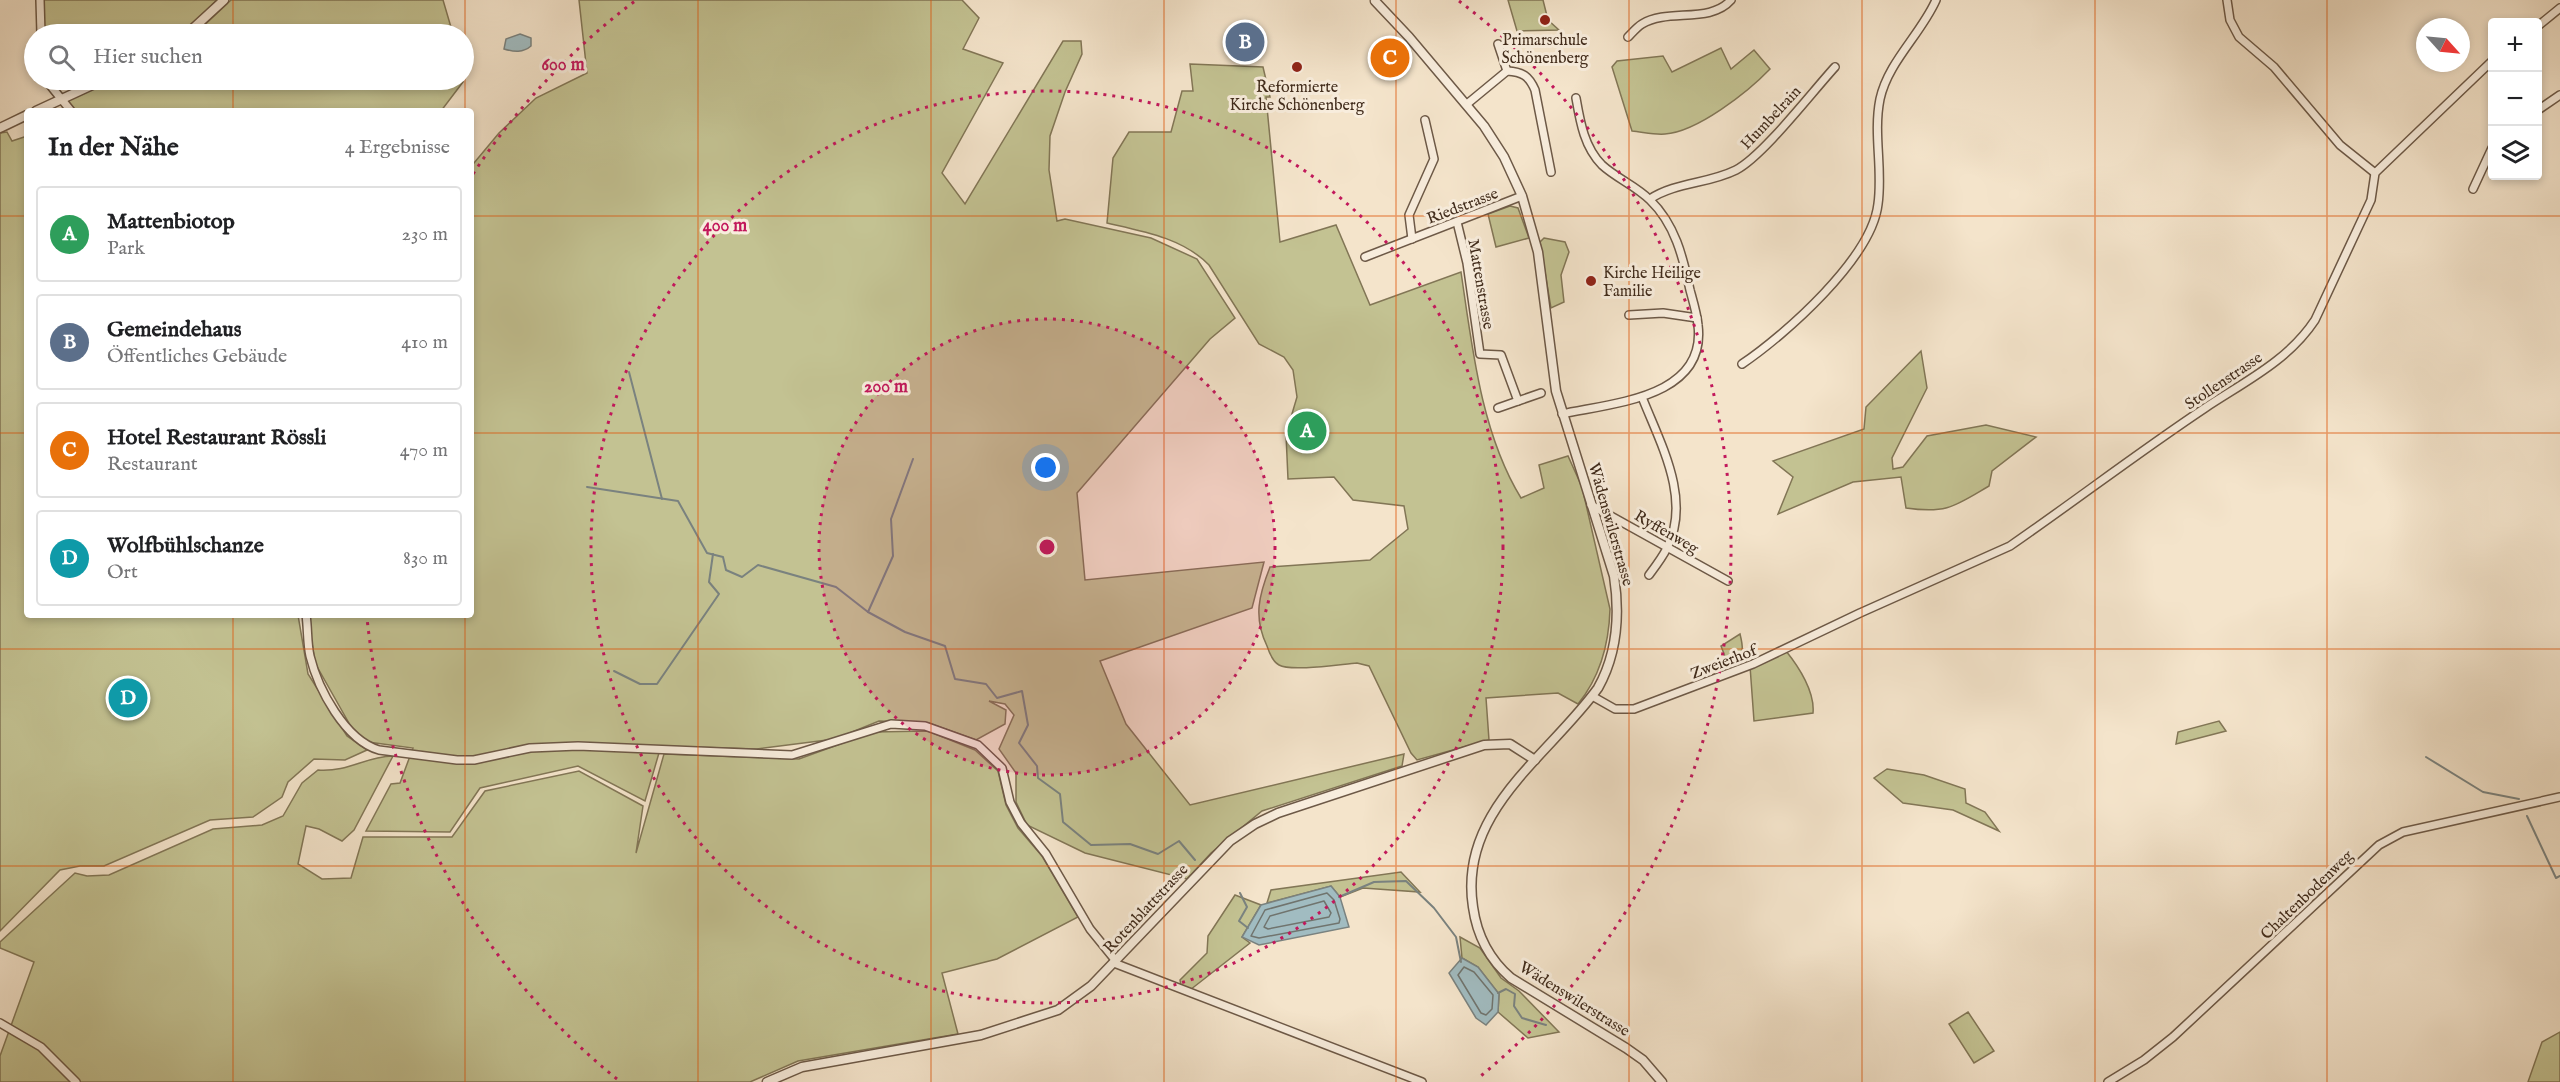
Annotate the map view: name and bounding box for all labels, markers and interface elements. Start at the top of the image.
marker: Primarschule Schönenberg [1538,13,1552,27]
north arrow [2416,18,2470,72]
map controls [2488,18,2542,180]
button: + [2488,18,2542,72]
pin: B [1226,20,1264,64]
search box [24,24,474,90]
place label: Primarschule Schönenberg [1502,31,1589,69]
pin: C [1370,36,1410,80]
icon: search [45,41,78,74]
text: Hier suchen [93,43,203,71]
text: 600 m [541,54,585,77]
marker: Reformierte Kirche Schönenberg [1290,60,1304,74]
button: − [2488,72,2542,126]
place label: Reformierte Kirche Schönenberg [1230,78,1365,116]
street label: Humbelrain [1737,82,1806,154]
button: layers [2488,126,2542,180]
text: In der Nähe [48,131,179,164]
text: 4 Ergebnisse [345,135,450,160]
street label: Riedstrasse [1424,184,1501,230]
text: Mattenbiotop [107,208,235,236]
text: 400 m [703,215,747,238]
text: A [63,222,76,247]
text: 230 m [402,222,448,247]
text: Park [107,236,145,261]
street label: Mattenstrasse [1462,238,1498,331]
place label: Kirche Heilige Familie [1603,264,1701,302]
marker: Kirche Heilige Familie [1584,274,1598,288]
text: Gemeindehaus [107,316,241,344]
text: B [63,330,76,355]
text: 410 m [401,330,448,355]
text: Öffentliches Gebäude [107,344,287,369]
street label: Stollenstrasse [2182,348,2267,415]
text: 200 m [864,376,908,399]
pin: A [1288,408,1326,454]
text: Hotel Restaurant Rössli [107,424,326,452]
text: C [62,438,77,463]
text: 470 m [400,438,448,463]
text: Restaurant [107,452,198,477]
your location [1031,453,1060,482]
street label: Wädenswilerstrasse [1583,461,1637,588]
street label: Ryffenweg [1630,506,1702,559]
text: Wolfbühlschanze [107,532,264,560]
centre of rings [1037,537,1057,557]
text: D [61,546,78,571]
text: 830 m [403,546,448,571]
text: Ort [107,560,138,585]
street label: Zweierhof [1688,640,1762,685]
pin: D [108,676,148,720]
street label: Chaltenbodenweg [2257,846,2358,944]
street label: Rotenblattstrasse [1100,860,1193,958]
street label: Wädenswilerstrasse [1515,958,1633,1042]

